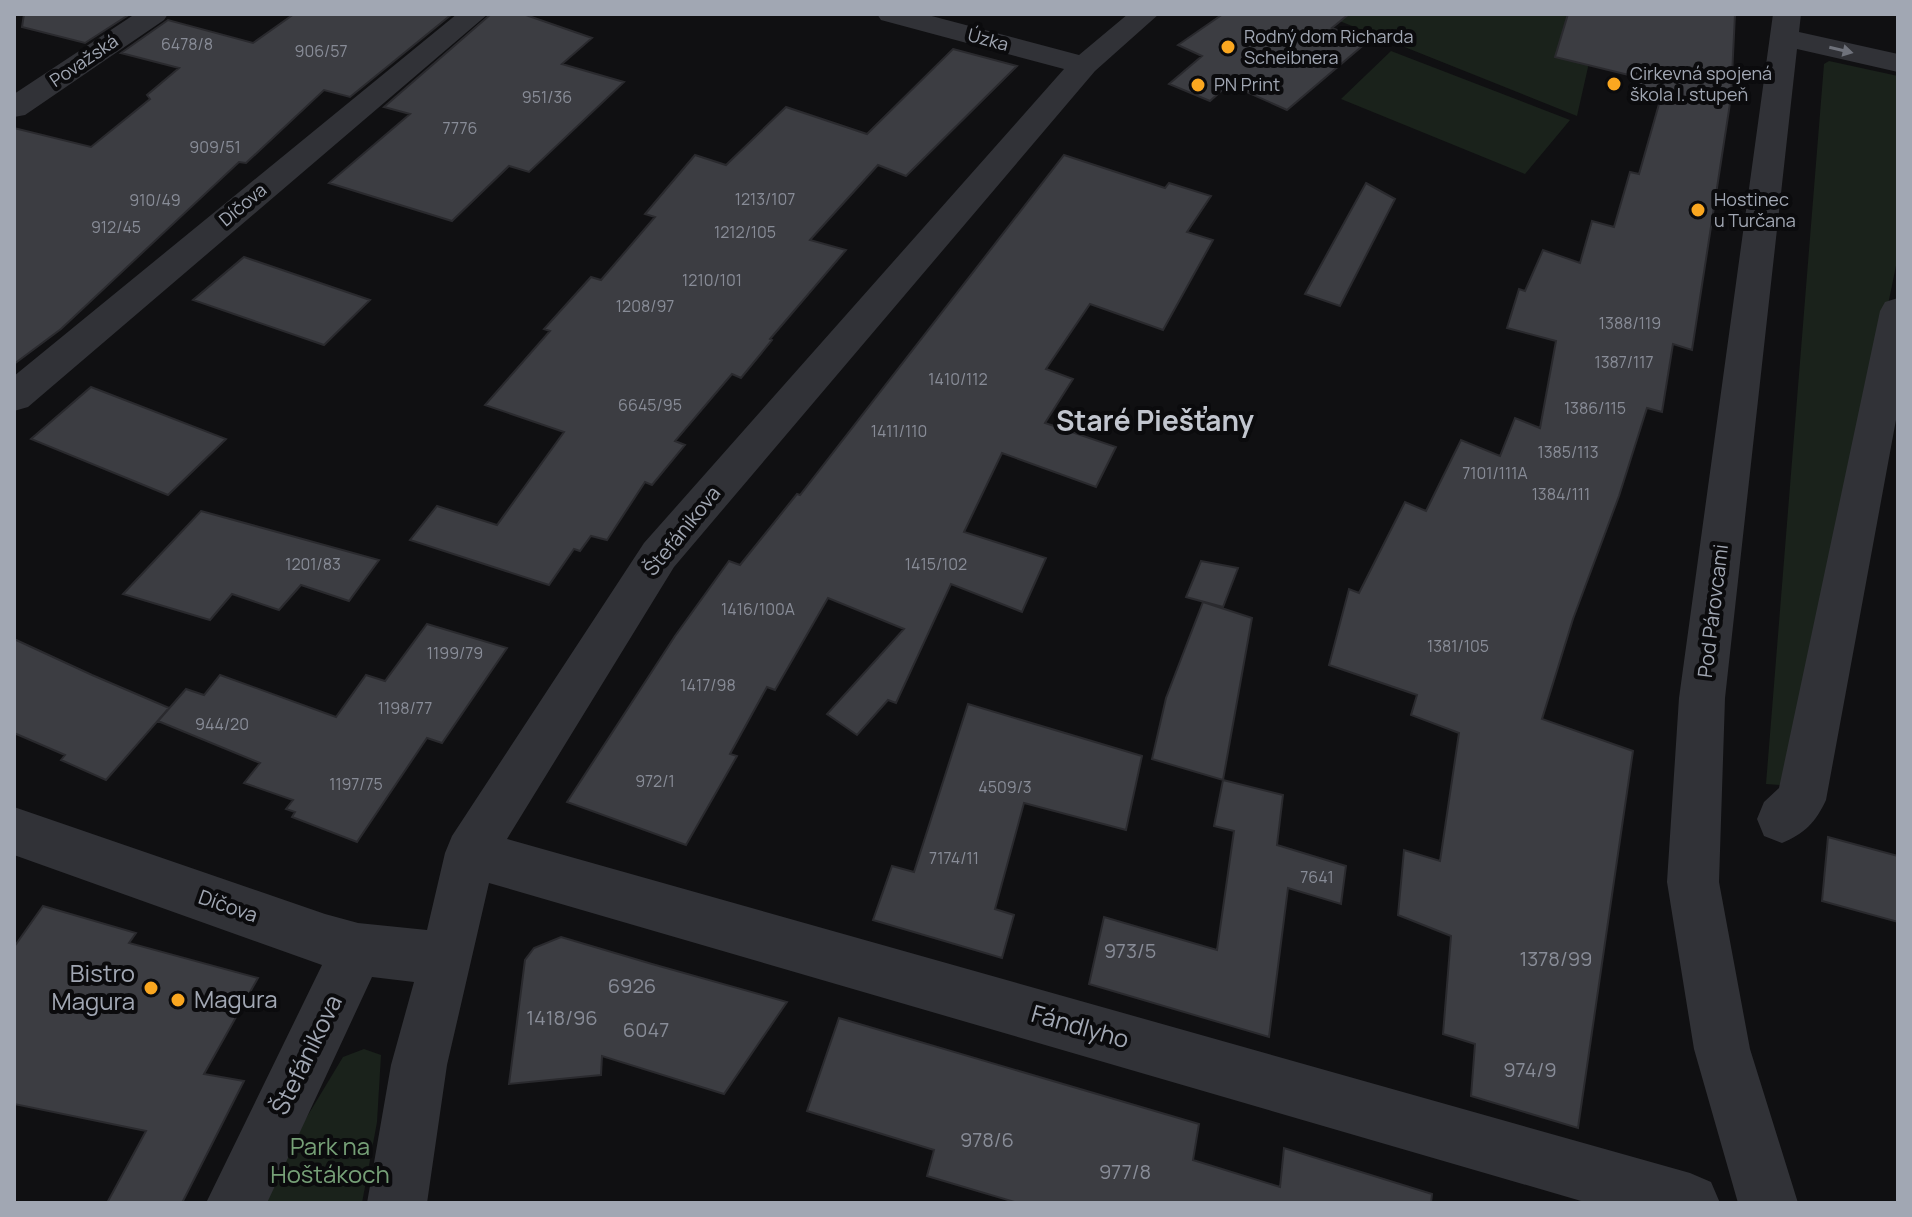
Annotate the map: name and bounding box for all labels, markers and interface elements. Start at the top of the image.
street label: Úzka [965,22,1011,56]
place label: Rodný dom Richarda Scheibnera [1244,24,1413,69]
street label: Považská [45,29,122,92]
house number: 6478/8 [161,33,213,55]
marker: Rodný dom Richarda Scheibnera [1219,38,1237,56]
house number: 906/57 [294,40,348,62]
one-way arrow [1829,44,1854,57]
place label: Cirkevná spojená škola I. stupeň [1630,61,1772,106]
place label: PN Print [1214,72,1280,96]
marker: Cirkevná spojená škola I. stupeň [1605,75,1623,93]
marker: PN Print [1189,76,1207,94]
house number: 951/36 [522,86,572,108]
house number: 7776 [443,117,477,139]
house number: 909/51 [189,136,241,158]
street label: Díčova [214,177,271,231]
place label: Hostinec u Turčana [1714,187,1796,232]
house number: 1213/107 [735,188,795,210]
house number: 910/49 [129,189,181,211]
marker: Hostinec u Turčana [1689,201,1707,219]
house number: 912/45 [91,216,141,238]
house number: 1212/105 [714,221,776,243]
house number: 1210/101 [682,269,742,291]
house number: 1208/97 [616,295,674,317]
house number: 1388/119 [1599,312,1661,334]
house number: 1387/117 [1594,351,1654,373]
house number: 1410/112 [928,368,988,390]
house number: 6645/95 [618,394,682,416]
house number: 1386/115 [1564,397,1626,419]
district label: Staré Piešťany [1056,401,1254,439]
house number: 1411/110 [871,420,927,442]
house number: 1385/113 [1537,441,1599,463]
house number: 7101/111A [1462,462,1528,484]
street label: Štefánikova [637,480,726,581]
house number: 1384/111 [1532,483,1590,505]
street label: Pod Párovcami [1691,543,1734,679]
house number: 1201/83 [285,553,341,575]
house number: 1415/102 [905,553,967,575]
house number: 1416/100A [721,598,795,620]
house number: 1381/105 [1427,635,1489,657]
house number: 1199/79 [427,642,483,664]
house number: 1417/98 [680,674,736,696]
house number: 1198/77 [378,697,432,719]
house number: 944/20 [195,713,249,735]
house number: 972/1 [635,770,675,792]
house number: 1197/75 [329,773,383,795]
house number: 4509/3 [978,776,1032,798]
house number: 7174/11 [929,847,979,869]
house number: 7641 [1300,866,1334,888]
street label: Díčova [195,883,261,928]
house number: 973/5 [1104,937,1156,964]
house number: 1378/99 [1519,945,1593,972]
place label: Bistro Magura [52,956,135,1017]
house number: 6926 [608,972,656,999]
marker: Bistro Magura [142,979,160,997]
place label: Magura [194,982,277,1015]
street label: Štefánikova [262,989,349,1120]
marker: Magura [169,991,187,1009]
street label: Fándlyho [1028,996,1133,1055]
house number: 1418/96 [526,1004,598,1031]
house number: 6047 [623,1016,669,1043]
house number: 974/9 [1503,1056,1557,1083]
house number: 978/6 [960,1126,1014,1153]
park label: Park na Hoštákoch [270,1129,390,1190]
house number: 977/8 [1099,1158,1151,1185]

